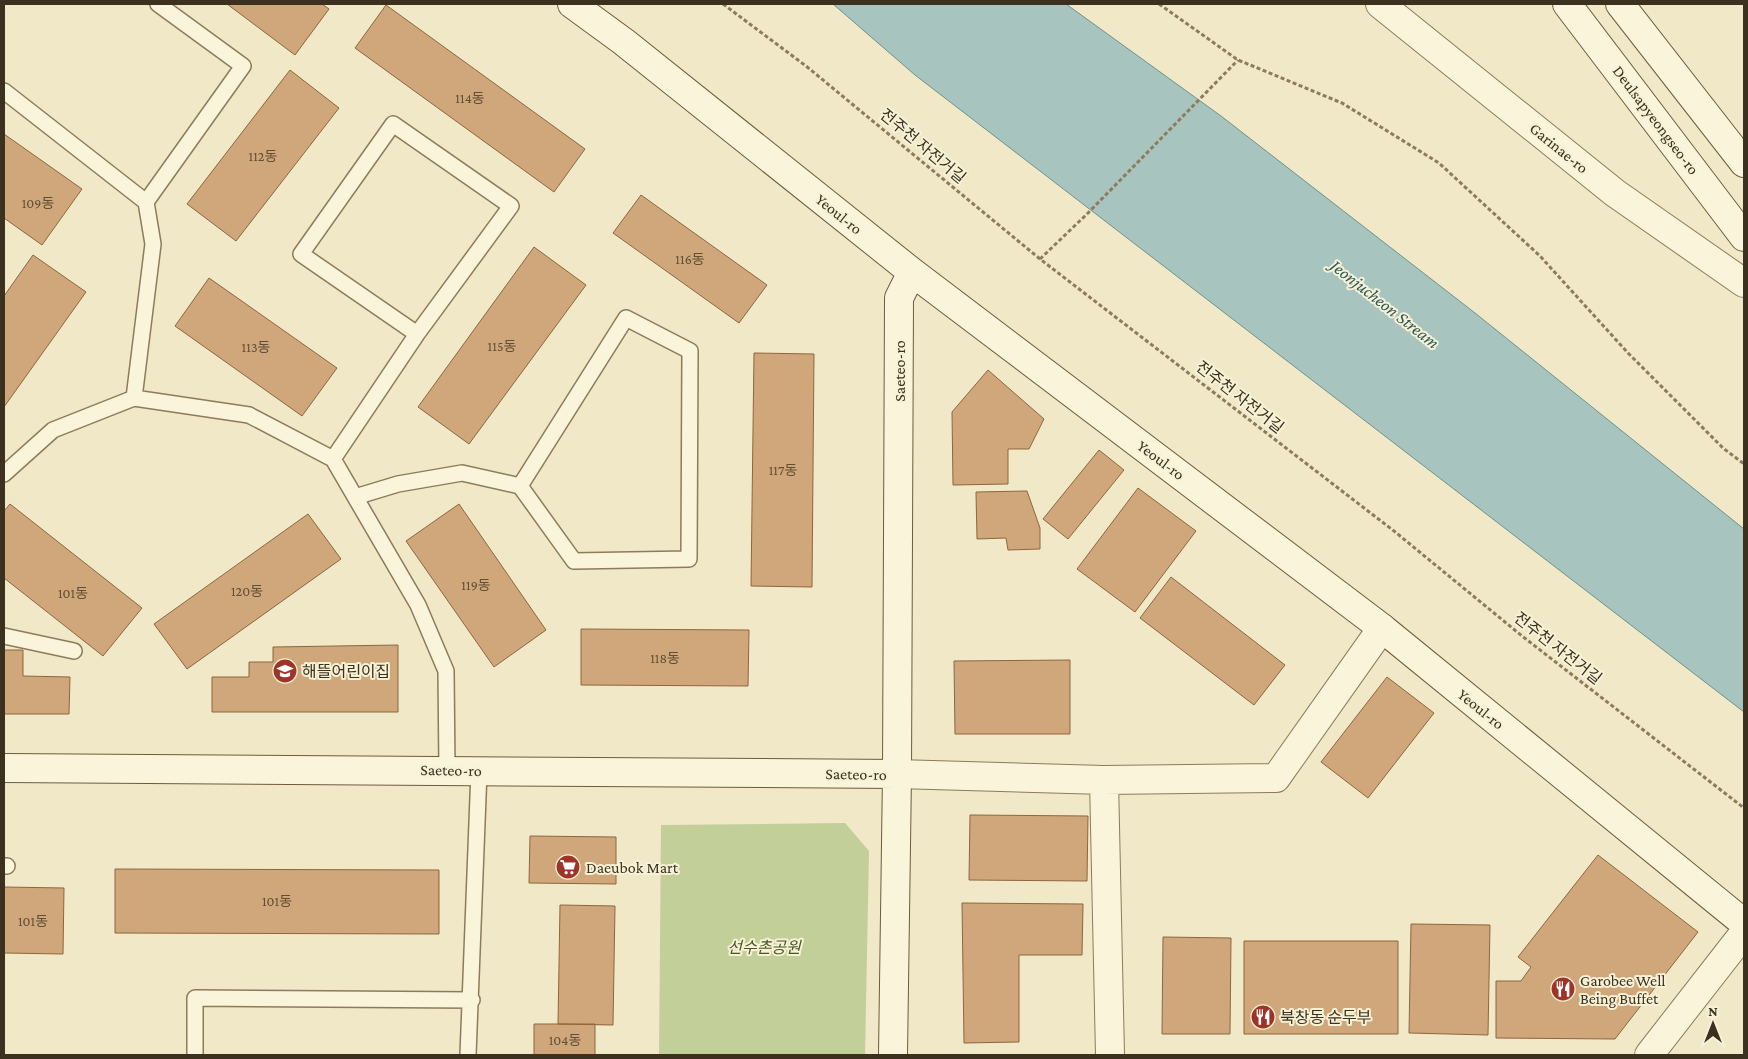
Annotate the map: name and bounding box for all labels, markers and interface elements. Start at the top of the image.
street label: Deulsapyeongseo-ro [1609,62,1702,178]
house number: 114동 [455,90,485,106]
street label: 전주천 자전거길 [877,105,969,187]
street label: Garinae-ro [1527,119,1591,177]
house number: 112동 [249,148,278,164]
street label: Yeoul-ro [813,190,865,238]
house number: 109동 [22,195,54,211]
house number: 116동 [675,251,705,267]
water label: Jeonjucheon Stream [1324,254,1443,353]
house number: 115동 [488,338,517,354]
house number: 113동 [242,339,271,355]
street label: Saeteo-ro [891,340,908,402]
street label: 전주천 자전거길 [1193,358,1287,436]
street label: Yeoul-ro [1134,437,1188,483]
house number: 117동 [769,462,797,478]
house number: 119동 [461,577,491,593]
house number: 120동 [231,583,263,599]
house number: 101동 [58,585,88,601]
street label: 전주천 자전거길 [1511,609,1605,687]
house number: 118동 [650,650,680,666]
school or university icon: 해뜰어린이집 [272,658,298,684]
place label: 해뜰어린이집 [302,663,390,680]
street label: Yeoul-ro [1455,685,1507,733]
street label: Saeteo-ro [420,761,482,779]
street label: Saeteo-ro [825,765,887,783]
supermarket icon: Daeubok Mart [555,854,581,880]
place label: Daeubok Mart [586,859,679,876]
house number: 101동 [262,893,292,909]
house number: 101동 [18,913,48,929]
park label: 선수촌공원 [727,939,802,956]
place label: Garobee Well Being Buffet [1580,972,1666,1008]
restaurant icon: Garobee Well Being Buffet [1550,976,1576,1002]
north arrow [1688,999,1738,1049]
text: N [1708,1003,1718,1019]
restaurant icon: 북창동 순두부 [1250,1004,1276,1030]
place label: 북창동 순두부 [1280,1009,1372,1026]
house number: 104동 [549,1032,581,1048]

